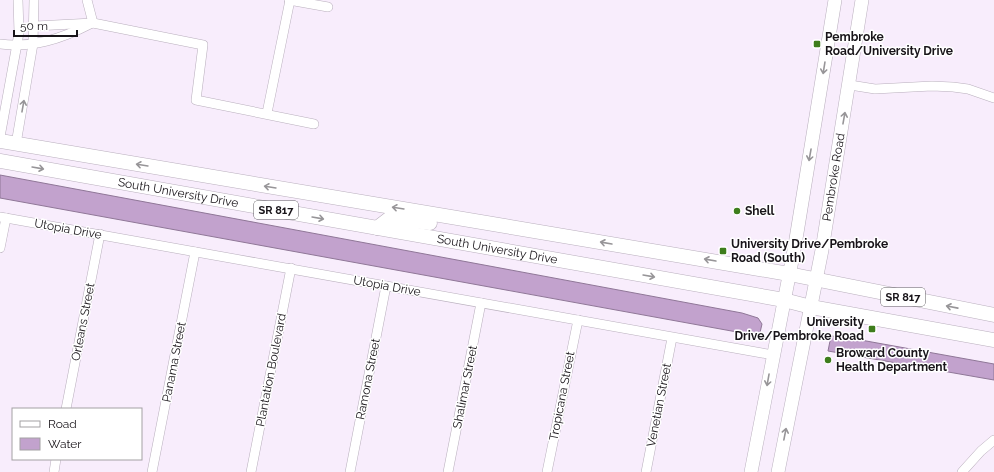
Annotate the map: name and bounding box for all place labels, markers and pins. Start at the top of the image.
place label: Pembroke Road/University Drive [825,30,953,58]
marker: Pembroke Road/University Drive [812,39,822,49]
place label: Shell [745,204,775,218]
marker: Shell [732,206,742,216]
place label: University Drive/Pembroke Road (South) [731,237,888,265]
marker: University Drive/Pembroke Road (South) [718,246,728,256]
place label: University Drive/Pembroke Road [735,315,864,343]
marker: University Drive/Pembroke Road [867,324,877,334]
place label: Broward County Health Department [836,346,947,374]
marker: Broward County Health Department [823,355,833,365]

